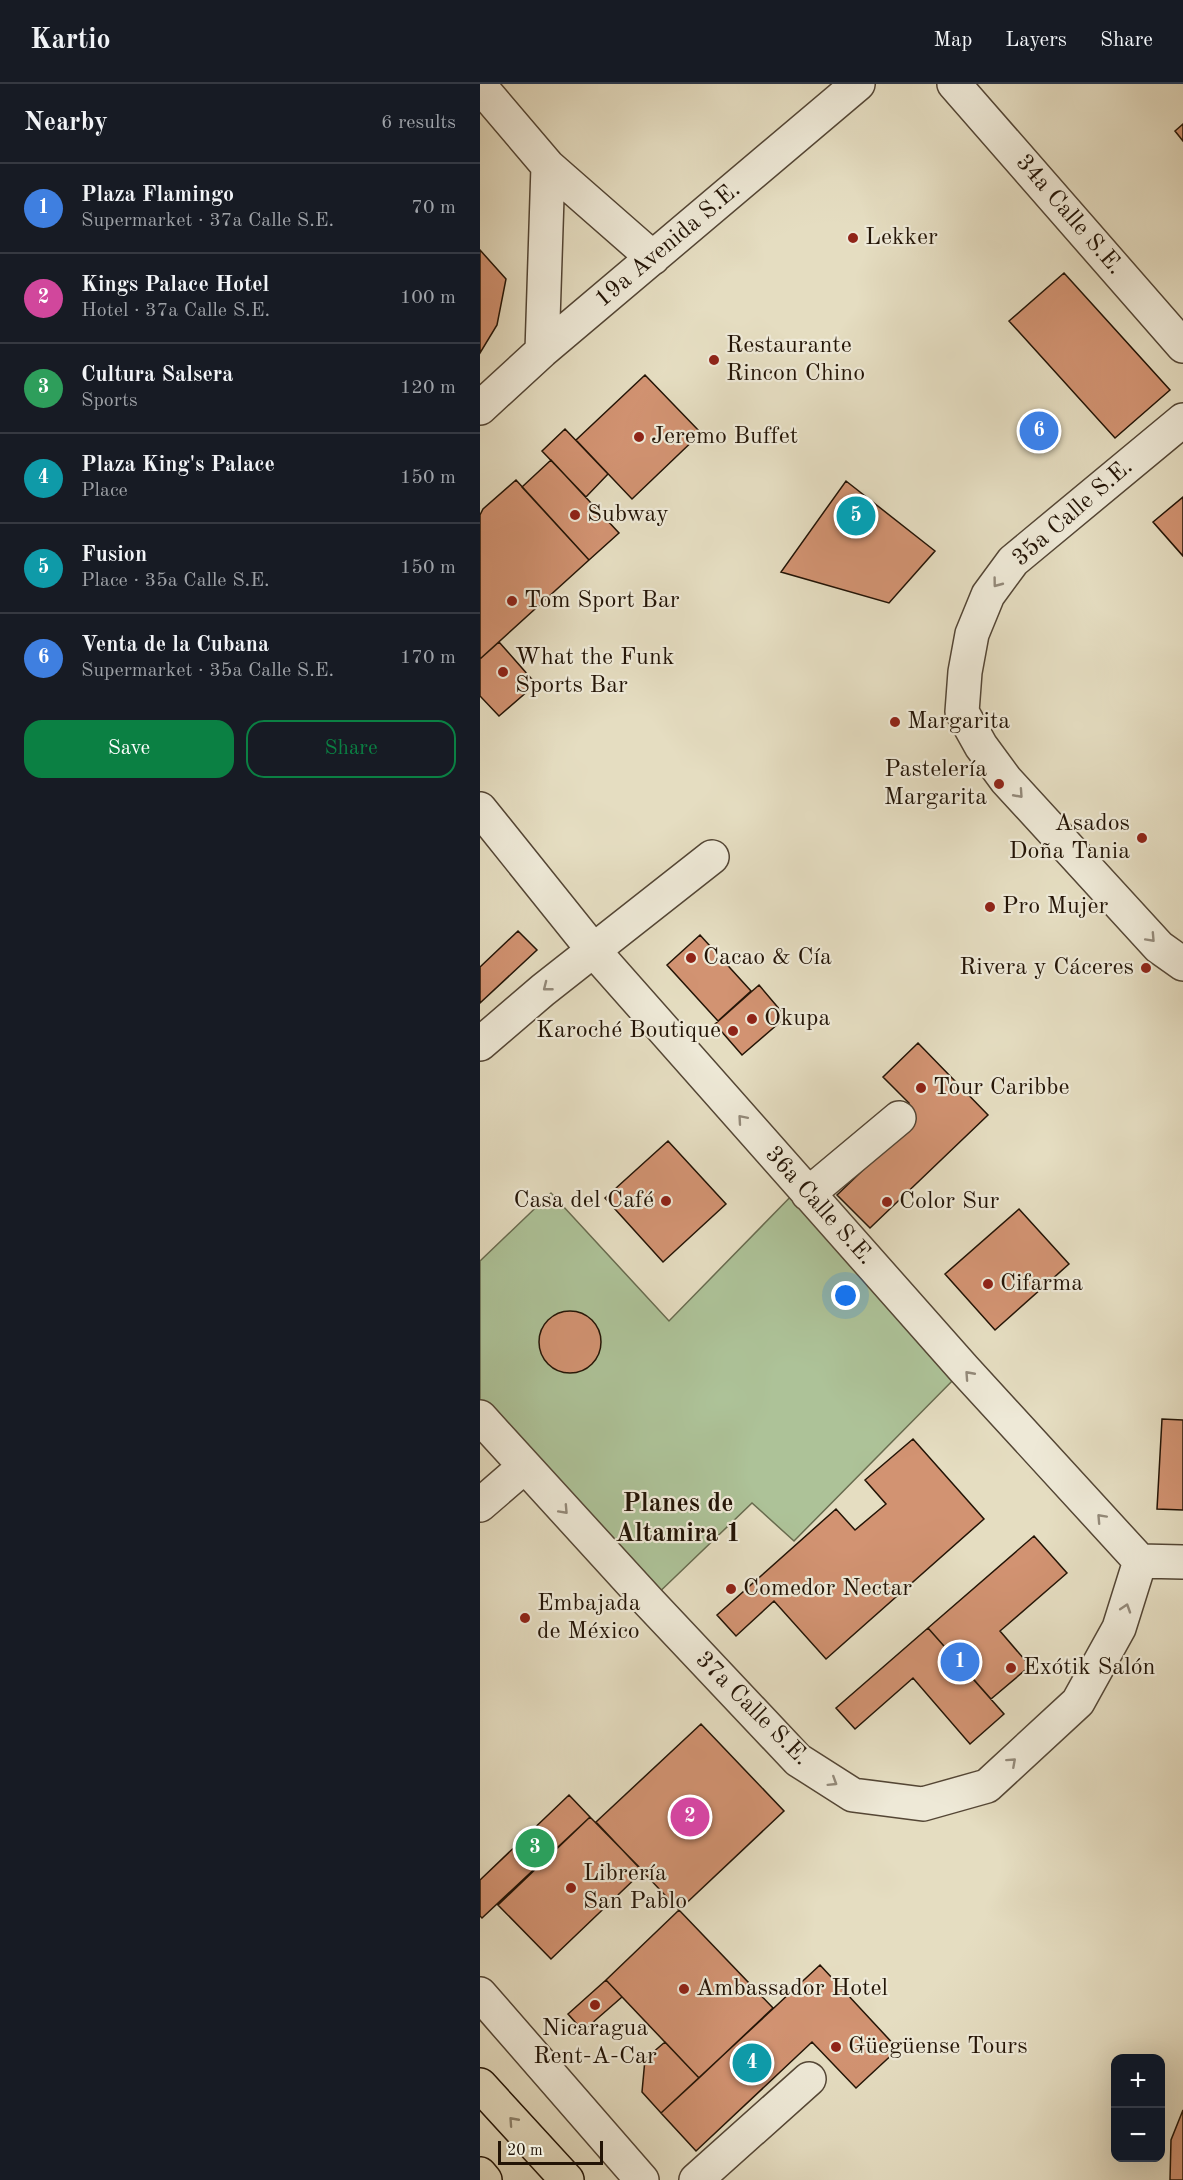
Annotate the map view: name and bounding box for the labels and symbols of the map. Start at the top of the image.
street label: 34a Calle S.E. [1011,151,1127,279]
street label: 19a Avenida S.E. [591,178,745,312]
place label: Lekker [865,226,938,250]
marker: Lekker [846,231,860,245]
place label: Restaurante Rincon Chino [726,334,865,386]
marker: Restaurante Rincon Chino [707,353,721,367]
pin: 6 [1020,408,1058,454]
place label: Jeremo Buffet [651,425,798,449]
marker: Jeremo Buffet [632,430,646,444]
street label: 35a Calle S.E. [1009,455,1137,571]
pin: 5 [836,494,875,538]
place label: Subway [587,503,669,527]
marker: Subway [568,508,582,522]
one-way arrow [994,576,1005,587]
place label: Tom Sport Bar [524,589,680,613]
marker: Tom Sport Bar [505,594,519,608]
place label: What the Funk Sports Bar [515,646,674,698]
marker: What the Funk Sports Bar [496,665,510,679]
place label: Margarita [907,710,1010,734]
marker: Margarita [888,715,902,729]
place label: Pastelería Margarita [884,758,987,810]
marker: Pastelería Margarita [992,777,1006,791]
one-way arrow [1012,787,1023,798]
place label: Asados Doña Tania [1009,812,1130,864]
marker: Asados Doña Tania [1135,831,1149,845]
place label: Pro Mujer [1002,895,1108,919]
marker: Pro Mujer [983,900,997,914]
one-way arrow [1144,931,1155,941]
place label: Cacao & Cía [703,946,832,970]
marker: Cacao & Cía [684,951,698,965]
place label: Rivera y Cáceres [959,956,1134,980]
marker: Rivera y Cáceres [1139,961,1153,975]
one-way arrow [543,979,554,990]
place label: Okupa [764,1007,831,1031]
marker: Okupa [745,1012,759,1026]
place label: Karoché Boutique [536,1019,721,1043]
marker: Karoché Boutique [726,1024,740,1038]
place label: Tour Caribbe [933,1076,1070,1100]
marker: Tour Caribbe [914,1081,928,1095]
one-way arrow [738,1115,749,1126]
street label: 36a Calle S.E. [760,1142,878,1270]
place label: Casa del Café [513,1189,654,1213]
place label: Color Sur [899,1190,1000,1214]
marker: Casa del Café [659,1194,673,1208]
marker: Color Sur [880,1195,894,1209]
place label: Cifarma [1000,1272,1083,1296]
marker: Cifarma [981,1277,995,1291]
your location [831,1281,860,1310]
one-way arrow [965,1371,976,1382]
district label: Planes de Altamira 1 [615,1491,741,1547]
one-way arrow [557,1503,568,1514]
one-way arrow [1097,1514,1108,1525]
place label: Comedor Nectar [743,1577,912,1601]
marker: Comedor Nectar [724,1582,738,1596]
place label: Embajada de México [537,1592,641,1644]
one-way arrow [1118,1603,1131,1614]
marker: Embajada de México [518,1611,532,1625]
pin: 1 [940,1640,980,1684]
street label: 37a Calle S.E. [690,1647,814,1771]
place label: Exótik Salón [1023,1656,1156,1680]
marker: Exótik Salón [1004,1661,1018,1675]
one-way arrow [1006,1758,1016,1769]
one-way arrow [827,1775,837,1787]
pin: 2 [670,1794,710,1840]
pin: 3 [516,1826,554,1870]
place label: Librería San Pablo [583,1862,687,1914]
marker: Librería San Pablo [564,1881,578,1895]
place label: Ambassador Hotel [696,1977,888,2001]
marker: Ambassador Hotel [677,1982,691,1996]
marker: Nicaragua Rent-A-Car [588,1998,602,2012]
place label: Nicaragua Rent-A-Car [533,2017,657,2069]
place label: Güegüense Tours [848,2035,1028,2059]
pin: 4 [732,2040,772,2086]
marker: Güegüense Tours [829,2040,843,2054]
one-way arrow [509,2118,520,2128]
scale bar [498,2138,603,2166]

